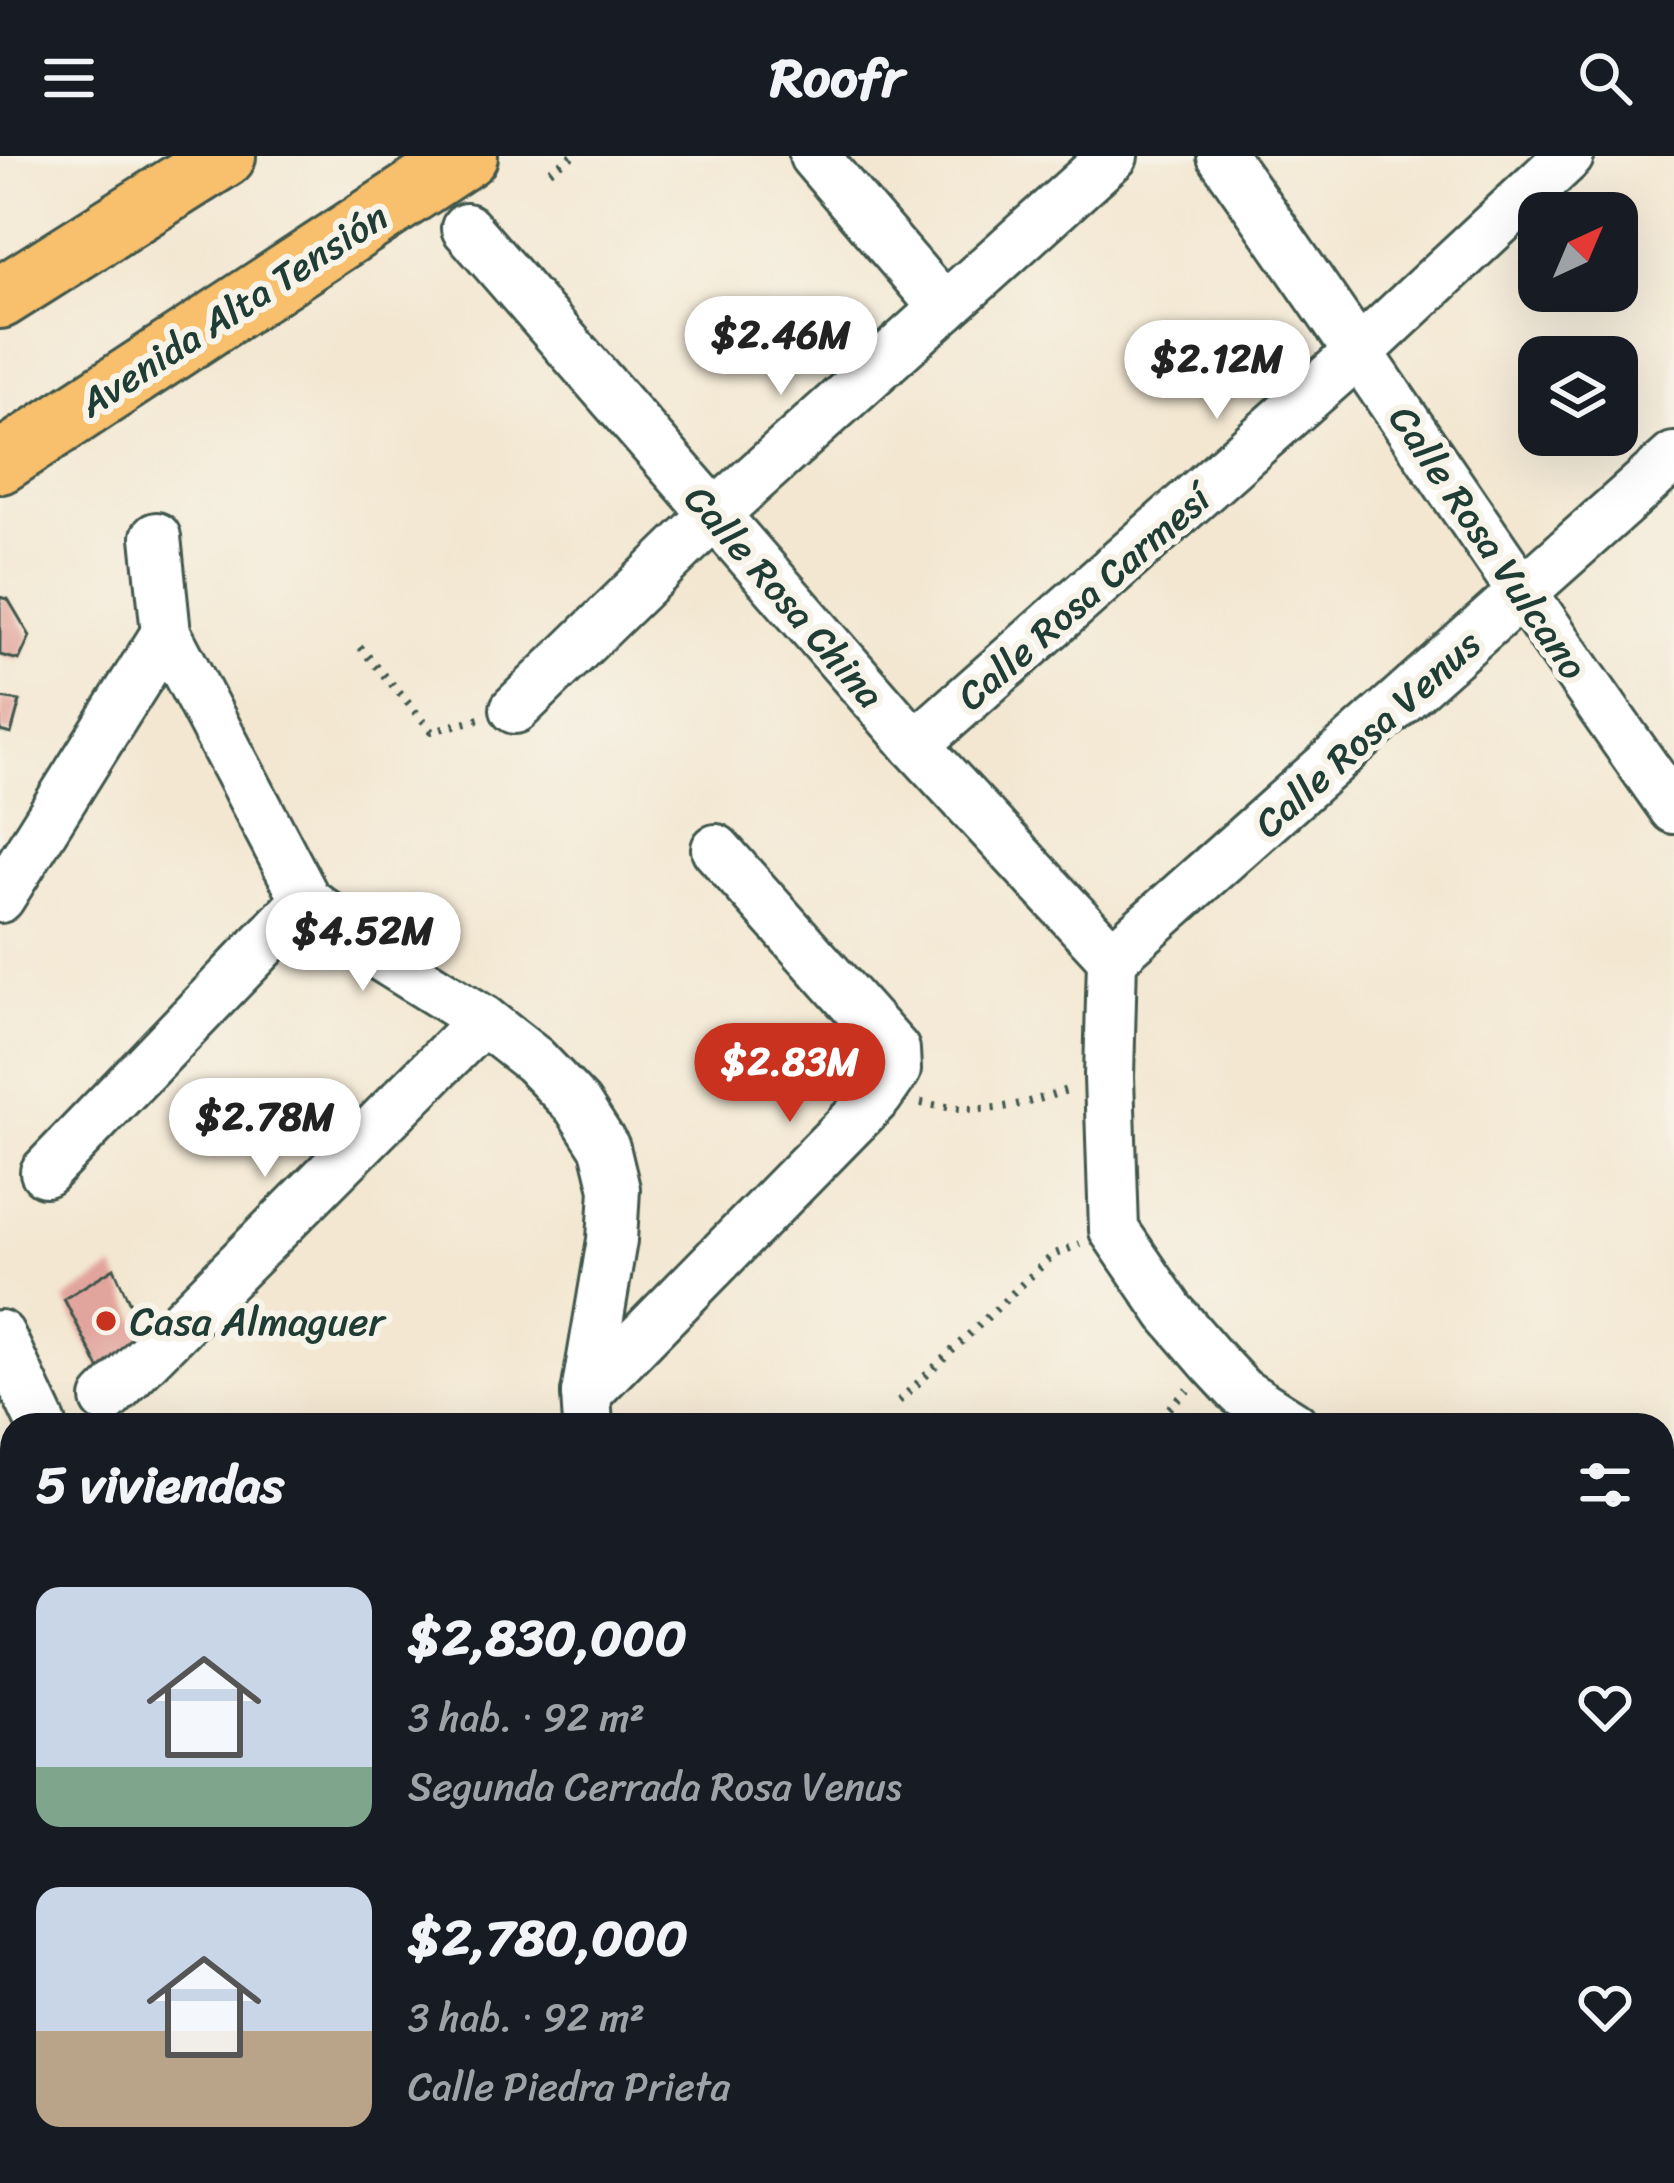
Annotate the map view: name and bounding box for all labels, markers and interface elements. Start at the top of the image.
text: Roofr [770,30,904,126]
icon: menu [36,45,102,111]
icon: search [1572,45,1638,111]
street label: Avenida Alta Tensión [63,183,402,436]
north arrow [1518,192,1638,312]
map controls [1518,192,1638,456]
pin: $2.46M [683,296,879,398]
text: $2.46M [712,300,850,369]
pin: $2.12M [1119,320,1315,422]
text: $2.12M [1151,324,1283,393]
button: layers [1518,336,1638,456]
street label: Calle Rosa Vulcano [1370,390,1607,694]
street label: Calle Rosa Carmesí [940,464,1230,728]
street label: Calle Rosa China [667,468,903,725]
street label: Calle Rosa Venus [1237,611,1498,855]
pin: $4.52M [265,892,461,994]
text: $4.52M [293,896,433,965]
pin: $2.83M [692,1023,888,1125]
text: $2.83M [721,1027,859,1096]
pin: $2.78M [167,1078,363,1180]
text: $2.78M [196,1082,334,1151]
place label: Casa Almaguer [130,1287,386,1356]
marker: Casa Almaguer [93,1308,119,1334]
text: 5 viviendas [36,1440,284,1530]
icon: filters [1572,1452,1638,1518]
text: $2,830,000 [408,1593,687,1683]
icon: home [132,1635,276,1779]
icon: heart [1572,1674,1638,1740]
text: 3 hab. · 92 m² [408,1683,645,1752]
text: Segunda Cerrada Rosa Venus [408,1752,902,1821]
text: $2,780,000 [408,1893,688,1983]
icon: home [132,1935,276,2079]
icon: heart [1572,1974,1638,2040]
text: 3 hab. · 92 m² [408,1983,645,2052]
text: Calle Piedra Prieta [408,2052,730,2121]

